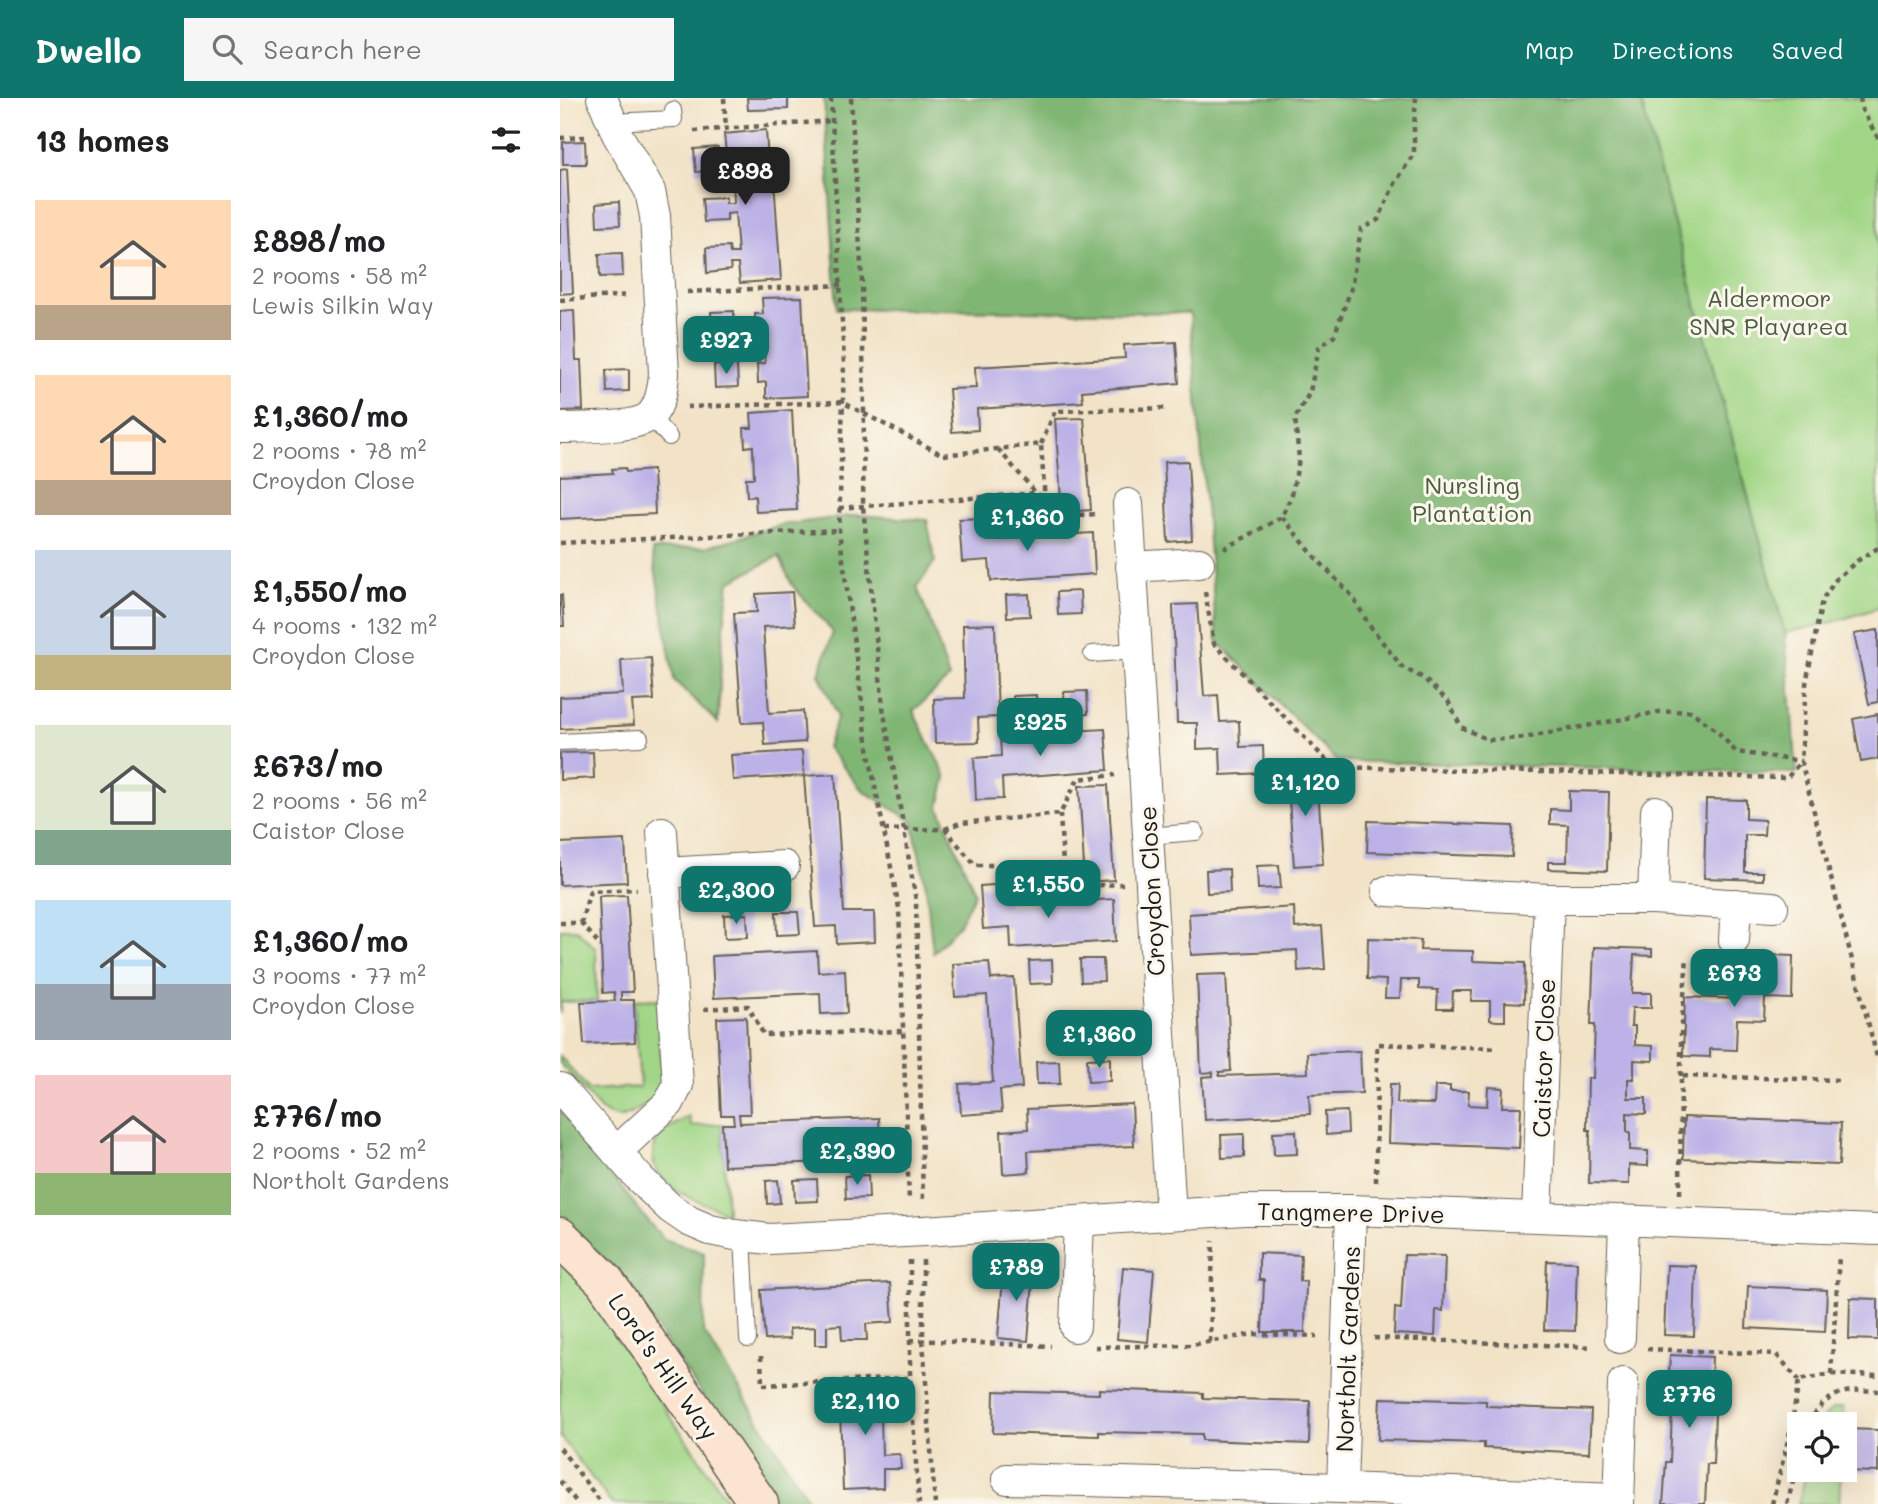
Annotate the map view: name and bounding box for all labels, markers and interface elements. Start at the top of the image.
search box [184,18,674,81]
text: Dwello [35,28,142,71]
icon: search [208,30,246,68]
text: Search here [264,32,422,66]
text: Map [1525,34,1574,65]
text: Directions [1612,34,1734,65]
text: Saved [1772,34,1843,65]
text: 13 homes [35,120,170,160]
icon: filters [487,121,525,159]
pin: £898 [704,148,786,207]
text: £898 [717,155,773,185]
text: £898/mo [252,220,385,260]
icon: home [91,228,175,312]
text: 2 rooms · 58 m² [252,260,427,290]
park label: Aldermoor SNR Playarea [1689,282,1849,341]
text: Lewis Silkin Way [252,290,433,320]
pin: £927 [685,316,767,376]
text: £927 [699,324,753,354]
text: £1,360/mo [252,395,408,435]
icon: home [91,403,175,487]
text: 2 rooms · 78 m² [252,435,426,465]
text: Croydon Close [252,465,415,495]
park label: Nursling Plantation [1412,469,1532,528]
pin: £1,360 [970,494,1084,553]
text: £1,360 [990,501,1064,531]
text: £1,550/mo [252,570,407,610]
icon: home [91,578,175,662]
text: 4 rooms · 132 m² [252,610,437,640]
text: Croydon Close [252,640,415,670]
pin: £925 [999,698,1081,758]
text: £925 [1013,706,1067,736]
text: £673/mo [252,745,383,785]
icon: home [91,753,175,837]
pin: £1,120 [1248,758,1362,818]
text: £1,120 [1270,766,1340,796]
text: 2 rooms · 56 m² [252,785,427,815]
street label: Croydon Close [1131,805,1171,977]
text: Caistor Close [252,815,405,845]
pin: £1,550 [991,860,1105,920]
pin: £2,300 [679,866,793,926]
text: £1,550 [1011,868,1085,898]
text: £2,300 [697,874,775,904]
text: £1,360/mo [252,920,408,960]
icon: home [91,928,175,1012]
pin: £673 [1693,950,1775,1009]
text: £673 [1707,957,1761,987]
text: 3 rooms · 77 m² [252,960,426,990]
street label: Caistor Close [1525,978,1561,1138]
text: Croydon Close [252,990,415,1020]
pin: £1,360 [1042,1010,1156,1070]
text: £1,360 [1062,1018,1136,1048]
text: £776/mo [252,1095,382,1135]
icon: home [91,1103,175,1187]
pin: £2,390 [800,1128,914,1187]
text: 2 rooms · 52 m² [252,1135,426,1165]
text: £2,390 [819,1135,895,1165]
text: Northolt Gardens [252,1165,450,1195]
street label: Tangmere Drive [1257,1195,1445,1229]
pin: £789 [975,1244,1057,1303]
street label: Northolt Gardens [1328,1245,1366,1453]
text: £789 [988,1251,1044,1281]
street label: Lord's Hill Way [602,1287,726,1445]
pin: £776 [1648,1370,1730,1430]
pin: £2,110 [808,1378,922,1437]
text: £776 [1662,1378,1716,1408]
text: £2,110 [830,1385,900,1415]
map controls [1787,1412,1857,1482]
button: locate [1787,1412,1857,1482]

